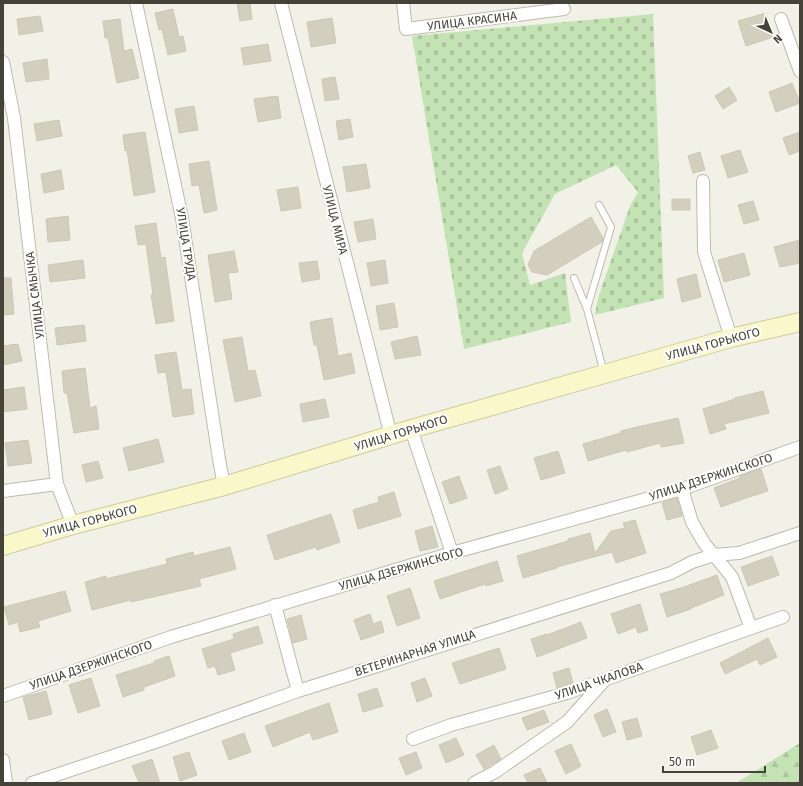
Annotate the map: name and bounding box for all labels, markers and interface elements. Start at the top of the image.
street label: УЛИЦА КРАСИНА [426,9,518,33]
north arrow [751,12,791,52]
text: N [770,32,785,46]
street label: УЛИЦА МИРА [320,184,350,256]
street label: УЛИЦА ТРУДА [173,207,199,282]
street label: УЛИЦА СМЫЧКА [23,251,47,339]
street label: УЛИЦА ГОРЬКОГО [664,325,762,363]
street label: УЛИЦА ГОРЬКОГО [353,412,449,454]
street label: УЛИЦА ДЗЕРЖИНСКОГО [648,450,774,504]
street label: УЛИЦА ГОРЬКОГО [41,502,139,540]
street label: УЛИЦА ДЗЕРЖИНСКОГО [337,545,465,593]
street label: ВЕТЕРИНАРНАЯ УЛИЦА [353,627,477,679]
street label: УЛИЦА ДЗЕРЖИНСКОГО [28,637,154,693]
street label: УЛИЦА ЧКАЛОВА [553,659,645,703]
scale bar [663,748,765,774]
text: 50 m [669,755,695,769]

